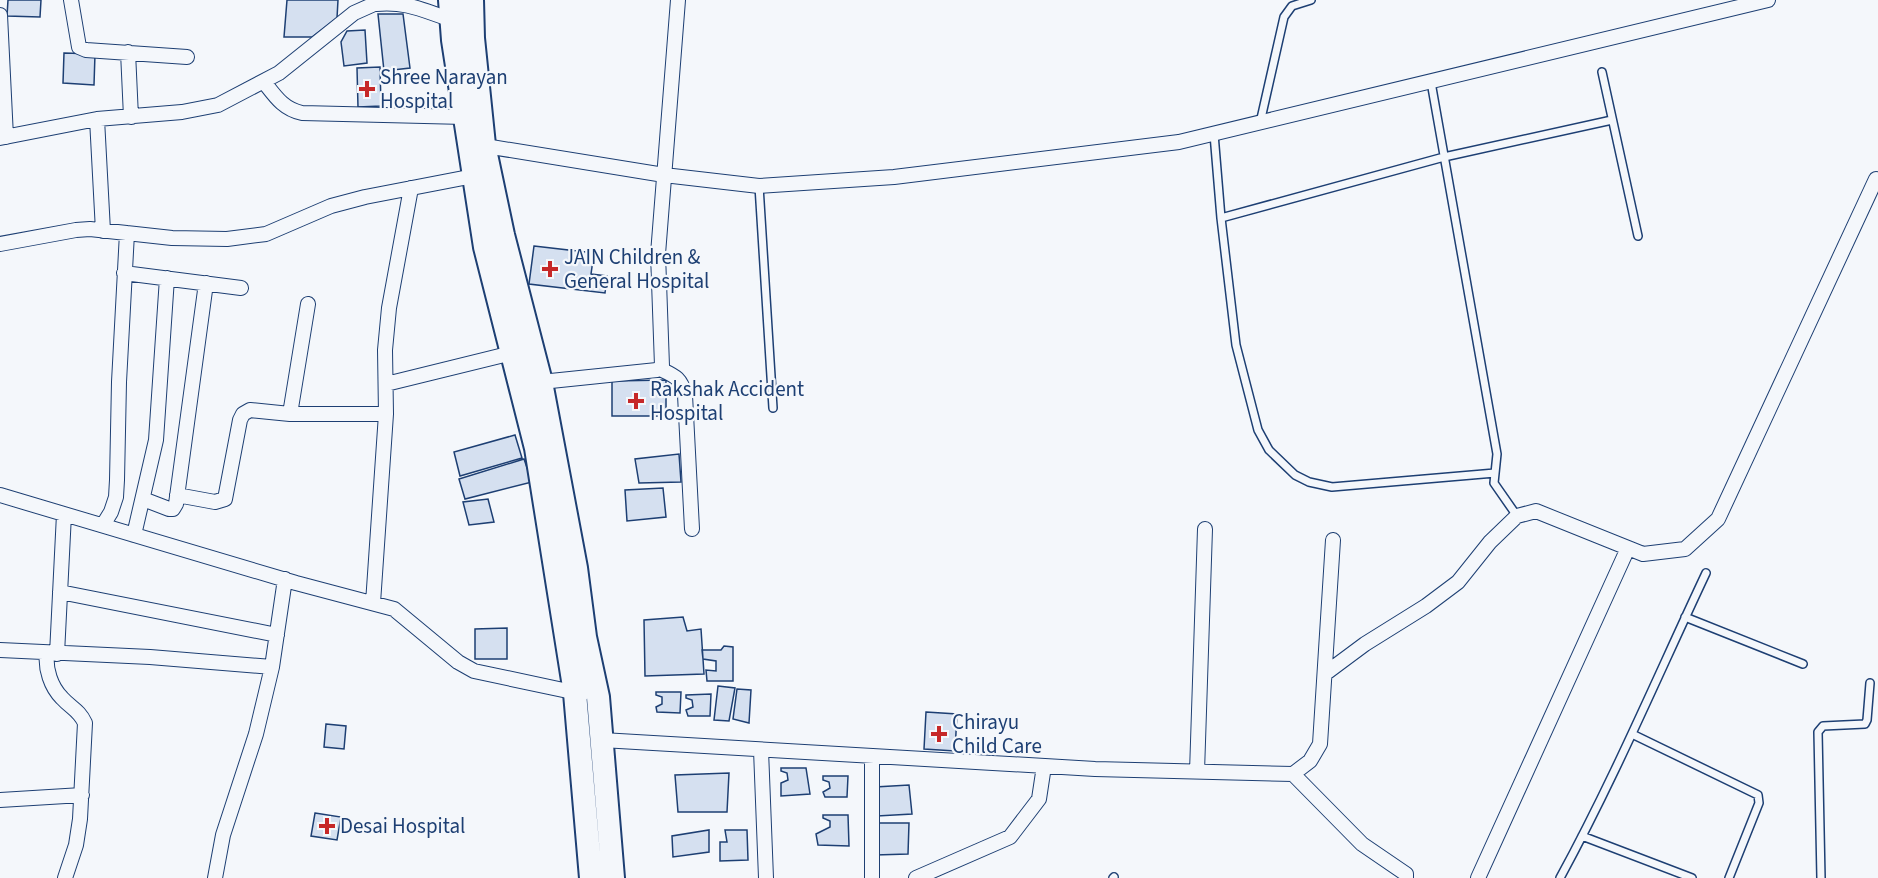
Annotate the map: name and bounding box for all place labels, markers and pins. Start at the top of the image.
place label: Shree Narayan Hospital [380,62,508,116]
marker: Shree Narayan Hospital [358,80,376,98]
place label: JAIN Children & General Hospital [564,242,709,296]
marker: JAIN Children & General Hospital [541,260,559,278]
place label: Rakshak Accident Hospital [650,374,804,428]
marker: Rakshak Accident Hospital [627,392,645,410]
place label: Chirayu Child Care [952,707,1042,761]
marker: Chirayu Child Care [930,725,948,743]
place label: Desai Hospital [340,811,465,841]
marker: Desai Hospital [318,817,336,835]

